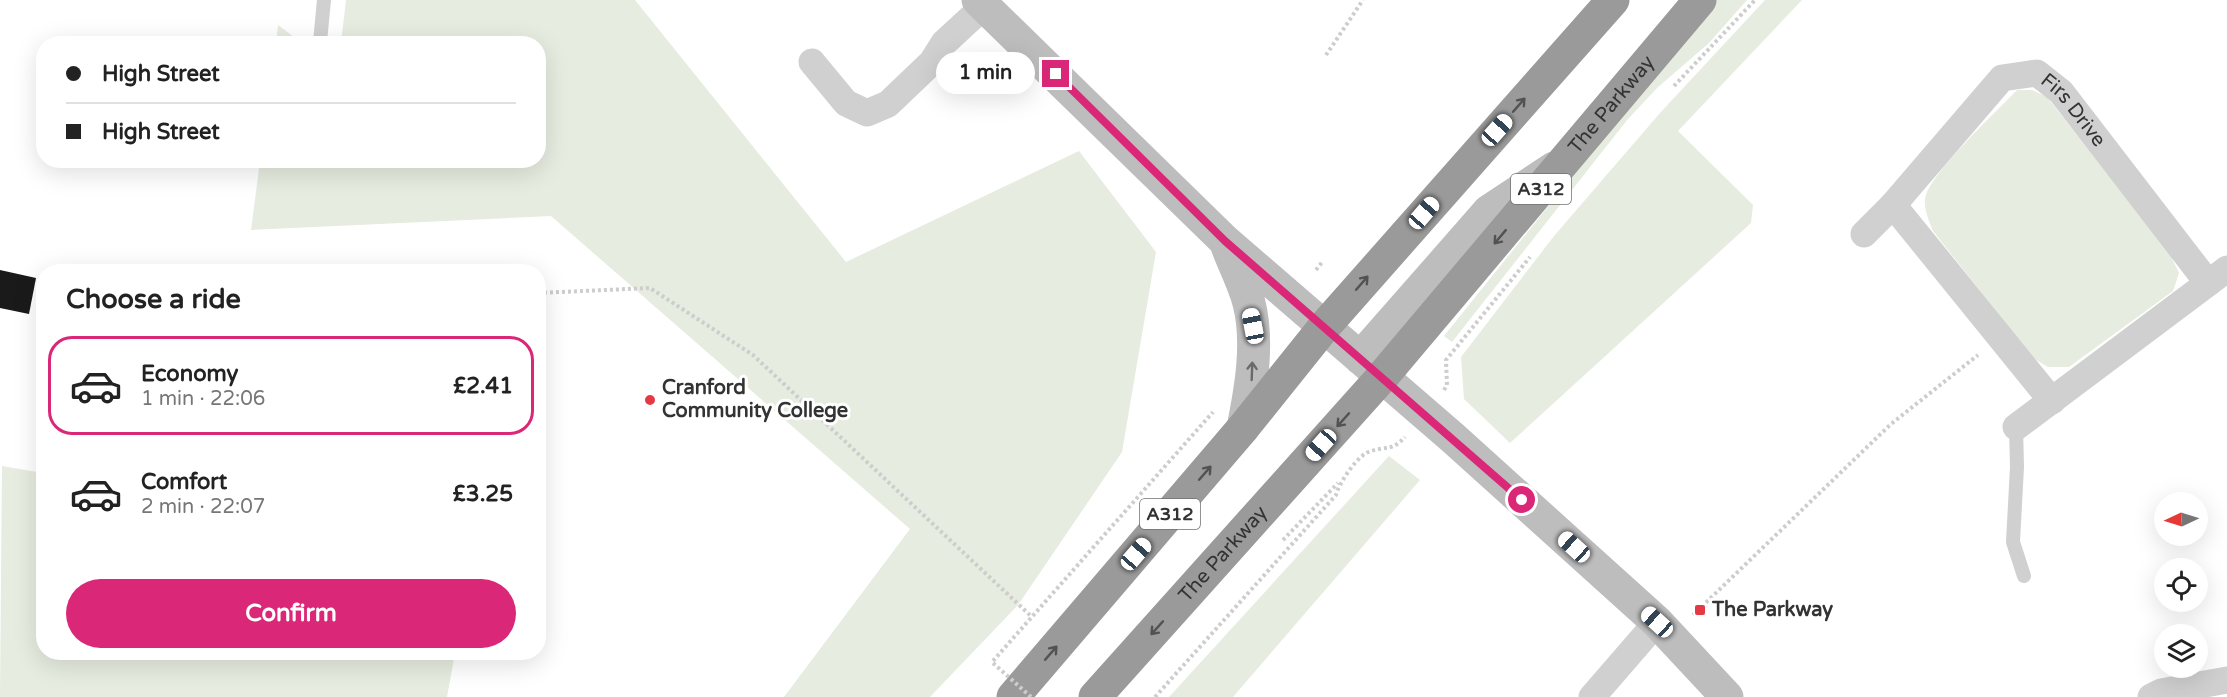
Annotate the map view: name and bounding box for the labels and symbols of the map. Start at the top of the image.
street label: The Parkway [1563,51,1660,159]
callout: 1 min [936,53,1035,95]
route end [1042,60,1069,87]
street label: Firs Drive [2036,69,2111,152]
one-way arrow [1512,98,1526,113]
car [1478,111,1516,149]
road number: A312 [1511,174,1571,204]
car [1405,194,1443,232]
one-way arrow [1493,229,1507,244]
one-way arrow [1355,276,1369,291]
car [1241,307,1265,345]
one-way arrow [1246,361,1257,381]
place label: Cranford Community College [662,376,848,423]
marker: Cranford Community College [643,393,657,407]
one-way arrow [1336,413,1350,428]
car [1302,426,1340,464]
one-way arrow [1198,466,1212,481]
route start [1508,486,1535,513]
north arrow [2154,492,2208,546]
road number: A312 [1140,499,1200,529]
street label: The Parkway [1174,501,1273,607]
car [1555,528,1593,566]
car [1117,535,1155,573]
place label: The Parkway [1711,598,1833,622]
car [1638,603,1676,641]
marker: The Parkway [1693,603,1707,617]
one-way arrow [1150,621,1164,636]
one-way arrow [1044,646,1058,661]

